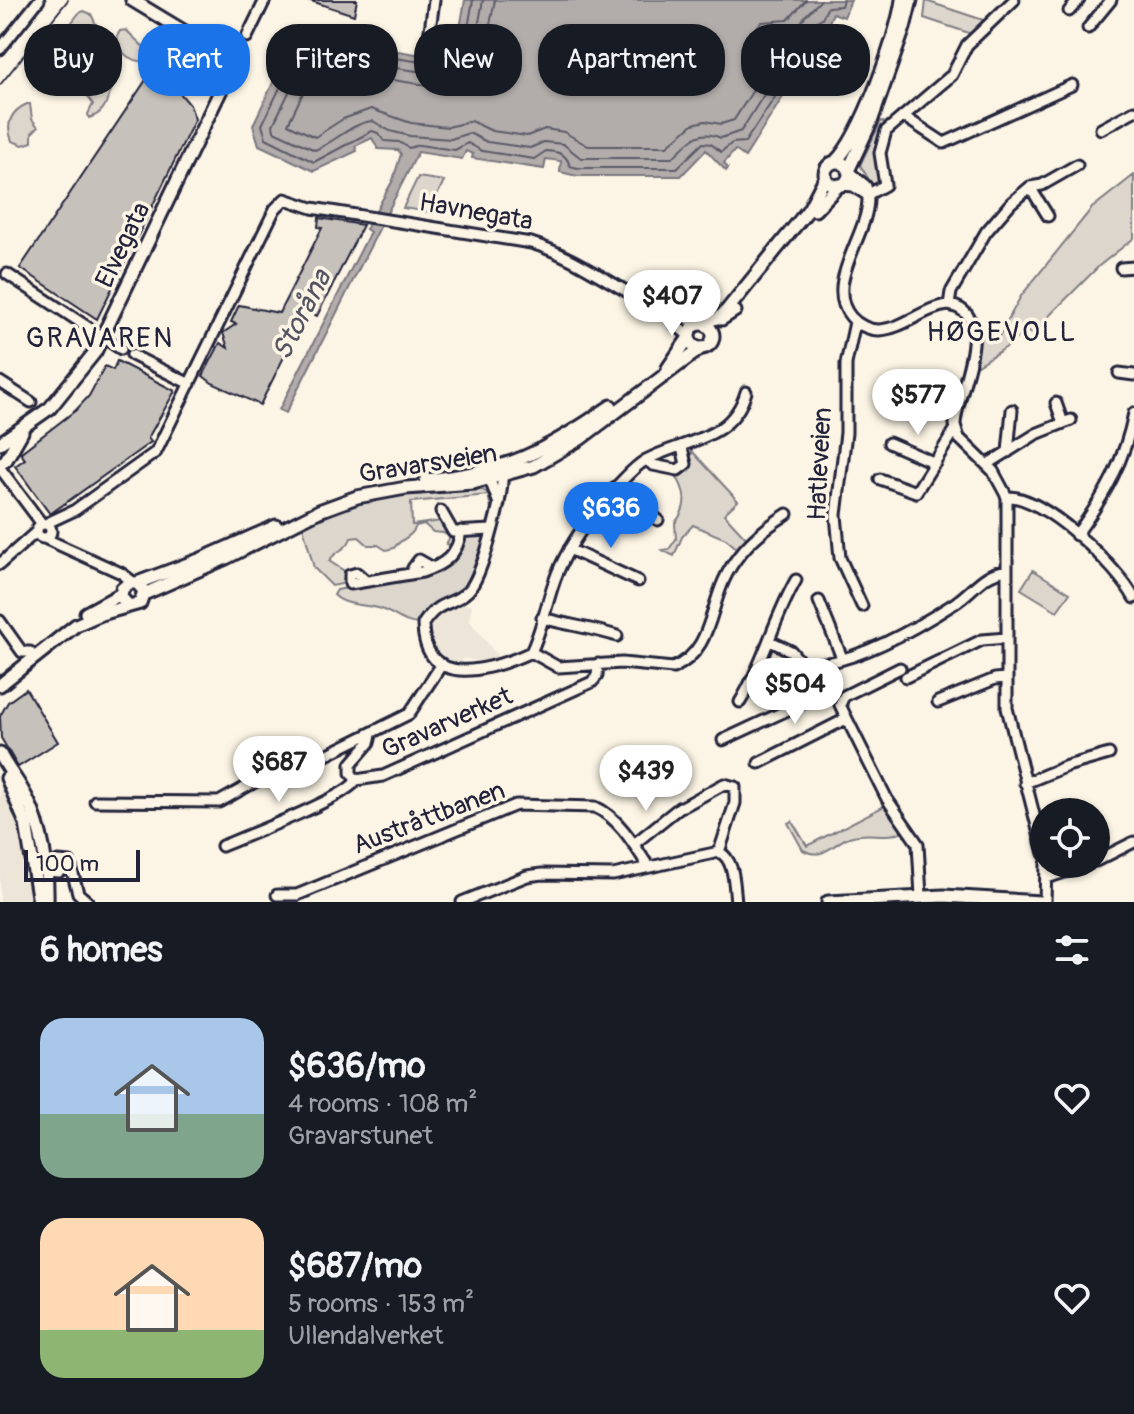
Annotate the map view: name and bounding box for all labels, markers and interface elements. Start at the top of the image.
chip: Buy [24,24,122,96]
chip: Rent [138,24,250,96]
chip: Filters [266,24,398,96]
chip: New [414,24,522,96]
chip: Apartment [538,24,725,96]
chip: House [741,24,870,96]
street label: Havnegata [417,186,535,238]
street label: Elvegata [89,197,157,293]
water label: Storåna [265,263,340,366]
pin: $407 [625,270,719,338]
text: $407 [642,280,702,312]
district label: HØGEVOLL [927,315,1077,350]
district label: GRAVAREN [26,321,174,356]
pin: $577 [871,369,965,437]
text: $577 [890,379,946,411]
street label: Hatleveien [801,407,839,521]
street label: Gravarsveien [357,437,499,491]
pin: $636 [564,482,658,550]
text: $636 [582,492,640,524]
pin: $504 [748,658,842,726]
text: $504 [764,668,826,700]
street label: Gravarverket [377,680,518,766]
pin: $687 [232,736,326,804]
pin: $439 [599,745,693,813]
text: $687 [251,746,307,778]
text: $439 [617,755,675,787]
street label: Austråttbanen [348,774,510,862]
map controls [1030,798,1110,878]
button: locate [1030,798,1110,878]
scale bar [24,846,140,882]
text: 100 m [36,850,99,878]
icon: filters [1050,928,1094,972]
text: 6 homes [40,929,163,972]
text: $636/mo [288,1045,426,1088]
icon: home [104,1050,200,1146]
icon: heart [1050,1076,1094,1120]
text: 4 rooms · 108 m² [288,1088,477,1120]
text: Gravarstunet [288,1120,433,1152]
text: $687/mo [288,1245,422,1288]
icon: home [104,1250,200,1346]
icon: heart [1050,1276,1094,1320]
text: 5 rooms · 153 m² [288,1288,474,1320]
text: Ullendalverket [288,1320,444,1352]

